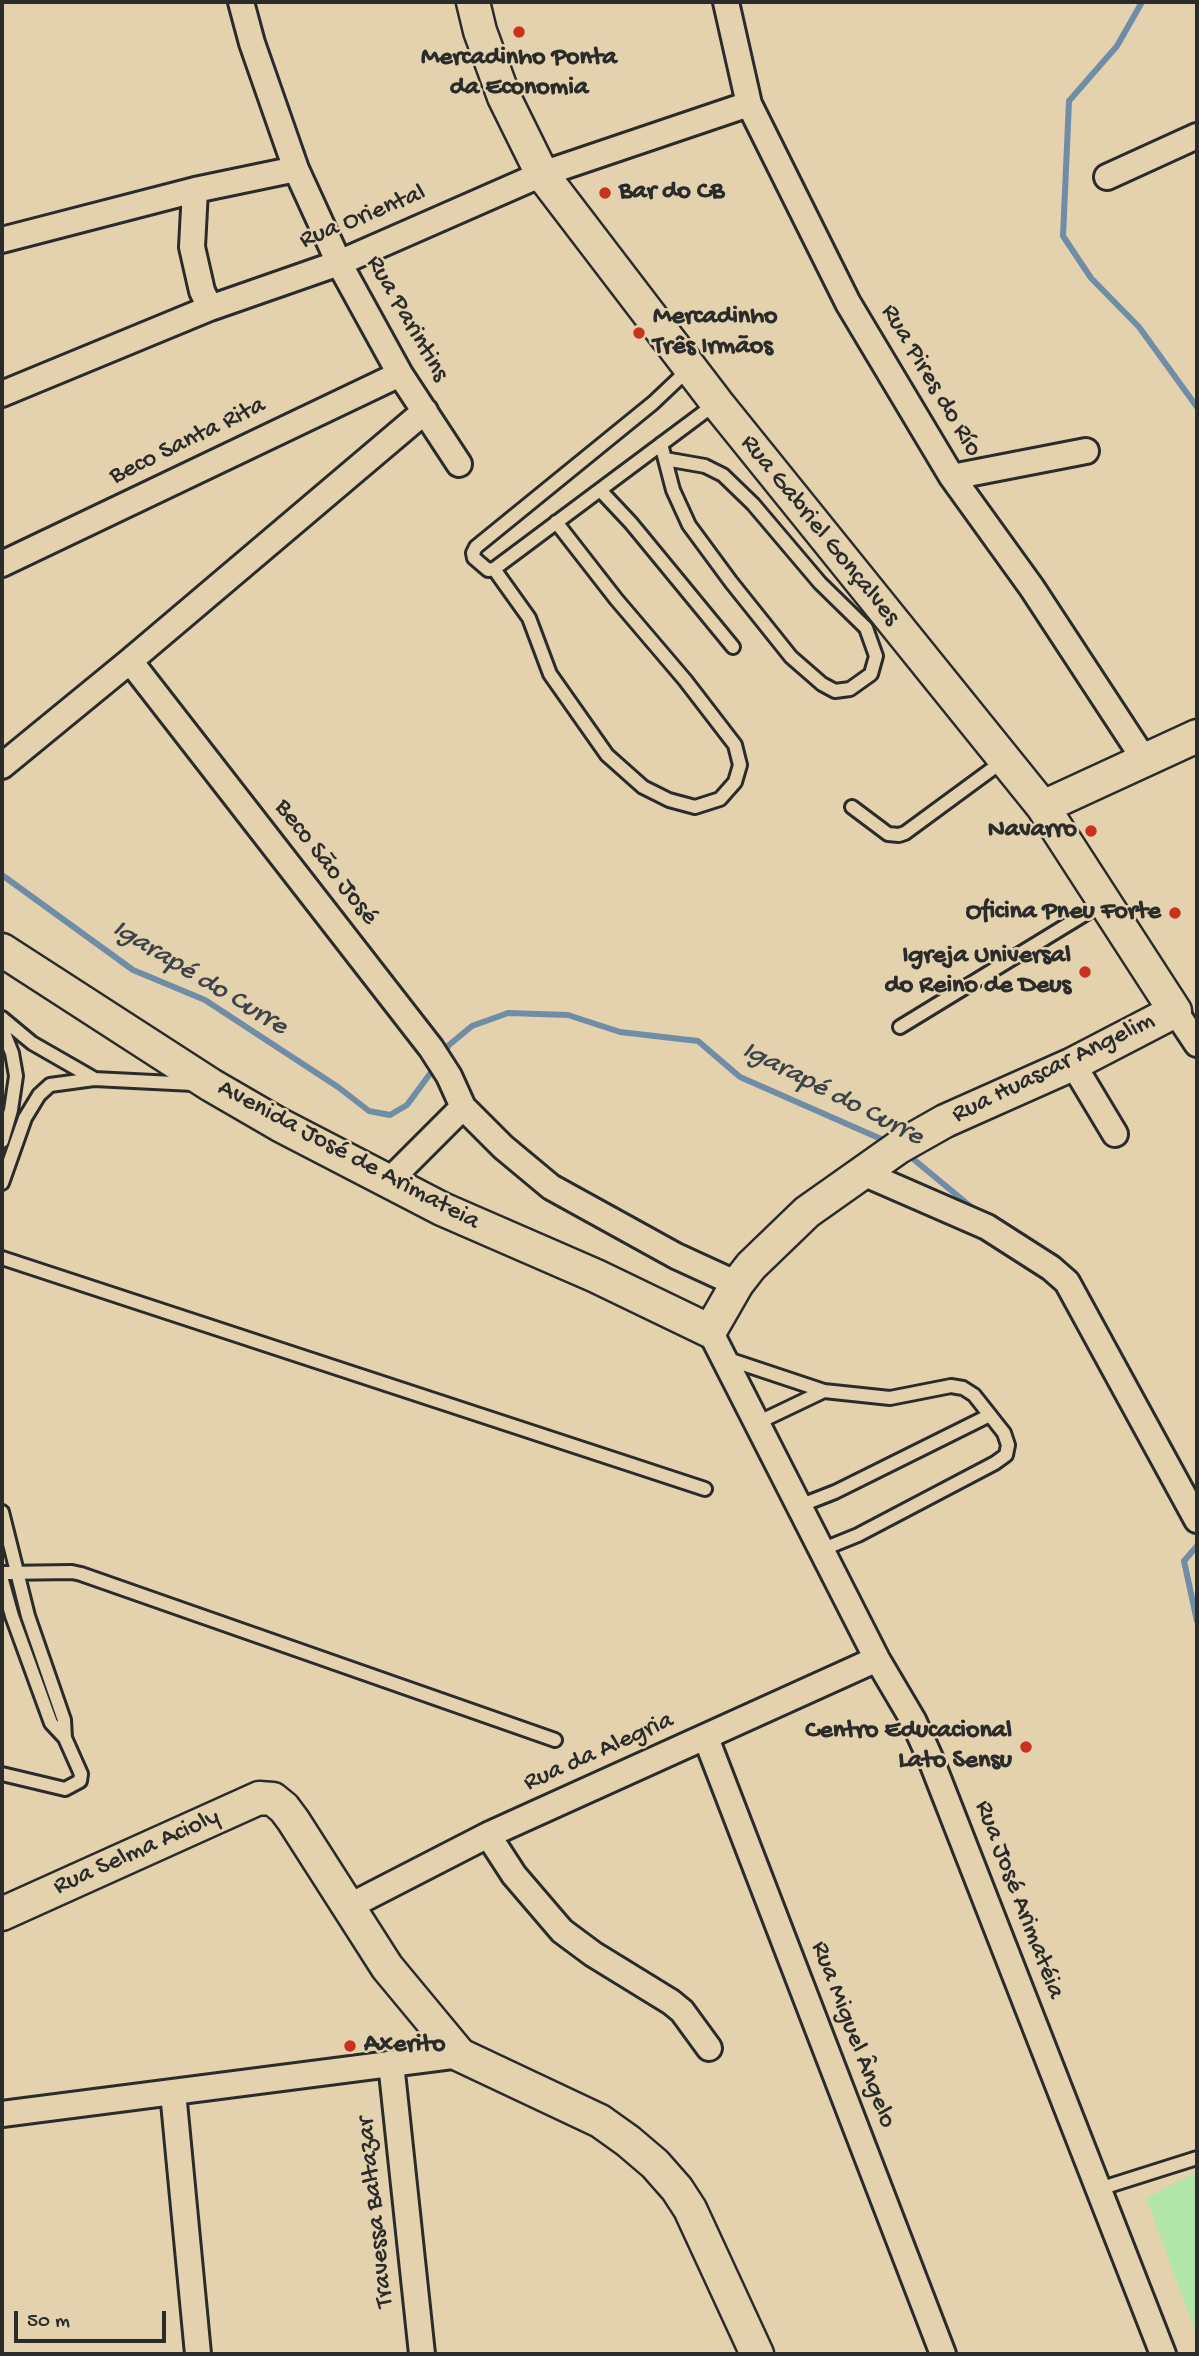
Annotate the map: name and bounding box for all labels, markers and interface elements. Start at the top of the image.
marker: Mercadinho Ponta da Economia [511,24,527,40]
place label: Mercadinho Ponta da Economia [421,43,617,104]
place label: Bar do CB [619,177,724,209]
street label: Rua Oriental [295,179,431,257]
marker: Bar do CB [597,185,613,201]
street label: Rua Parintins [357,250,455,388]
street label: Rua Pires do Río [872,299,988,463]
place label: Mercadinho Três Irmãos [653,302,778,364]
marker: Mercadinho Três Irmãos [631,325,647,341]
street label: Beco Santa Rita [105,391,271,493]
street label: Rua Gabriel Gonçalves [732,429,906,633]
street label: Beco São José [266,794,384,932]
place label: Navarro [988,815,1077,847]
marker: Navarro [1083,823,1099,839]
place label: Oficina Pneu Forte [966,897,1161,929]
marker: Oficina Pneu Forte [1167,905,1183,921]
water label: Igarapé do Curre [105,913,293,1045]
place label: Igreja Universal do Reino de Deus [884,941,1071,1002]
marker: Igreja Universal do Reino de Deus [1077,964,1093,980]
street label: Rua Huascar Angelim [947,1006,1161,1132]
water label: Igarapé do Curre [736,1035,928,1155]
street label: Avenida José de Arimateia [212,1074,484,1238]
street label: Rua da Alegria [519,1706,679,1800]
place label: Centro Educacional Lato Sensu [805,1716,1012,1778]
marker: Centro Educacional Lato Sensu [1018,1739,1034,1755]
street label: Rua José Arimatéia [966,1796,1070,2004]
street label: Rua Selma Acioly [49,1802,225,1904]
street label: Rua Miguel Ângelo [802,1937,902,2133]
place label: Axerito [364,2030,445,2062]
marker: Axerito [342,2038,358,2054]
street label: Travessa Baltazar [351,2115,403,2309]
scale bar [18,2296,170,2340]
text: 50 m [27,2310,70,2335]

